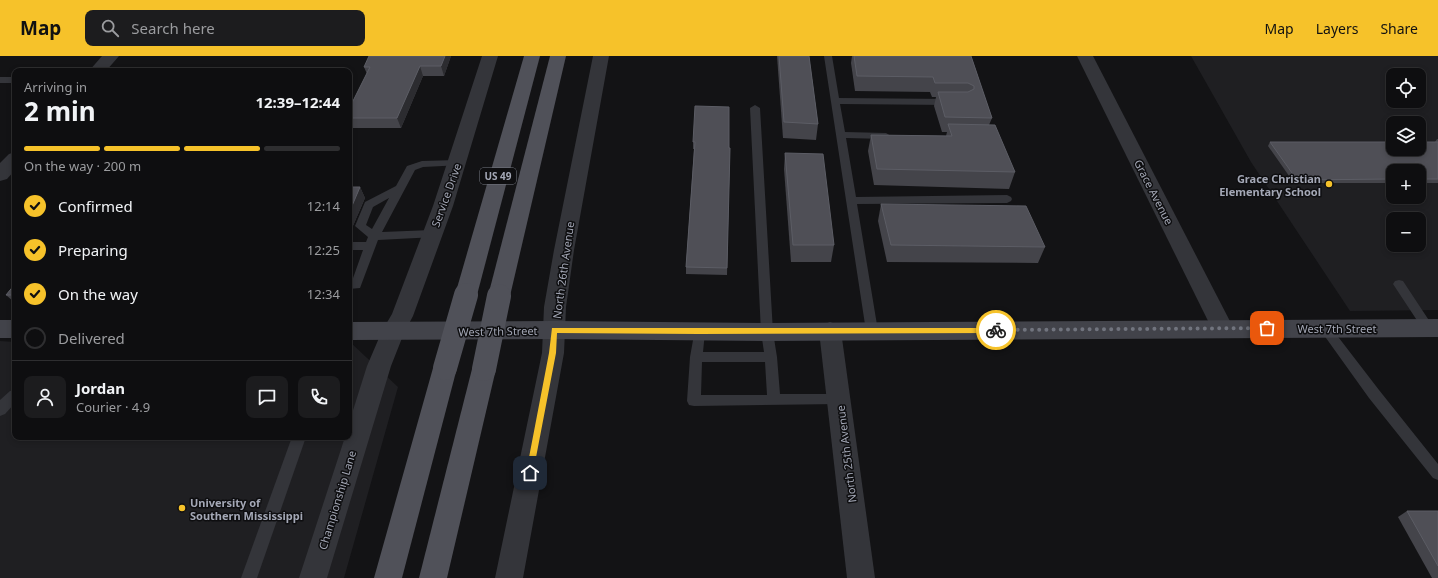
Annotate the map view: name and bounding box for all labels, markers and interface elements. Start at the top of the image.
search box [85,10,365,46]
text: Map [20,15,61,41]
icon: search [99,17,121,39]
text: Search here [131,18,215,38]
text: Map [1265,19,1294,38]
text: Layers [1316,19,1358,38]
text: Share [1380,19,1418,38]
map controls [1386,68,1426,252]
button: locate [1386,68,1426,108]
text: Arriving in [24,78,87,96]
text: 12:39–12:44 [255,92,340,112]
text: 2 min [24,93,96,129]
button: layers [1386,116,1426,156]
text: On the way · 200 m [24,157,141,175]
street label: Grace Avenue [1131,157,1177,227]
street label: Service Drive [428,161,464,229]
button: + [1386,164,1426,204]
road number: US 49 [480,168,516,184]
place label: Grace Christian Elementary School [1219,171,1321,199]
marker: Grace Christian Elementary School [1324,179,1334,189]
icon: check [24,195,46,217]
text: Confirmed [58,196,133,216]
text: 12:14 [307,197,340,215]
button: − [1386,212,1426,252]
street label: North 26th Avenue [549,220,577,320]
icon: check [24,239,46,261]
text: Preparing [58,240,128,260]
text: 12:25 [307,241,340,259]
icon: check [24,283,46,305]
text: On the way [58,284,138,304]
text: 12:34 [307,285,340,303]
courier [976,310,1016,350]
pin [1250,311,1284,345]
icon: bag [1256,317,1278,339]
icon: bike [985,319,1007,341]
street label: West 7th Street [1298,321,1376,336]
street label: West 7th Street [458,323,538,339]
text: Delivered [58,328,125,348]
button: person [24,376,66,418]
button: chat [246,376,288,418]
button: phone [298,376,340,418]
text: Jordan [76,378,125,398]
text: Courier · 4.9 [76,398,150,416]
street label: North 25th Avenue [833,404,859,504]
street label: Championship Lane [315,449,359,551]
pin [513,456,547,490]
icon: home [519,462,541,484]
place label: University of Southern Mississippi [190,495,303,523]
marker: University of Southern Mississippi [177,503,187,513]

